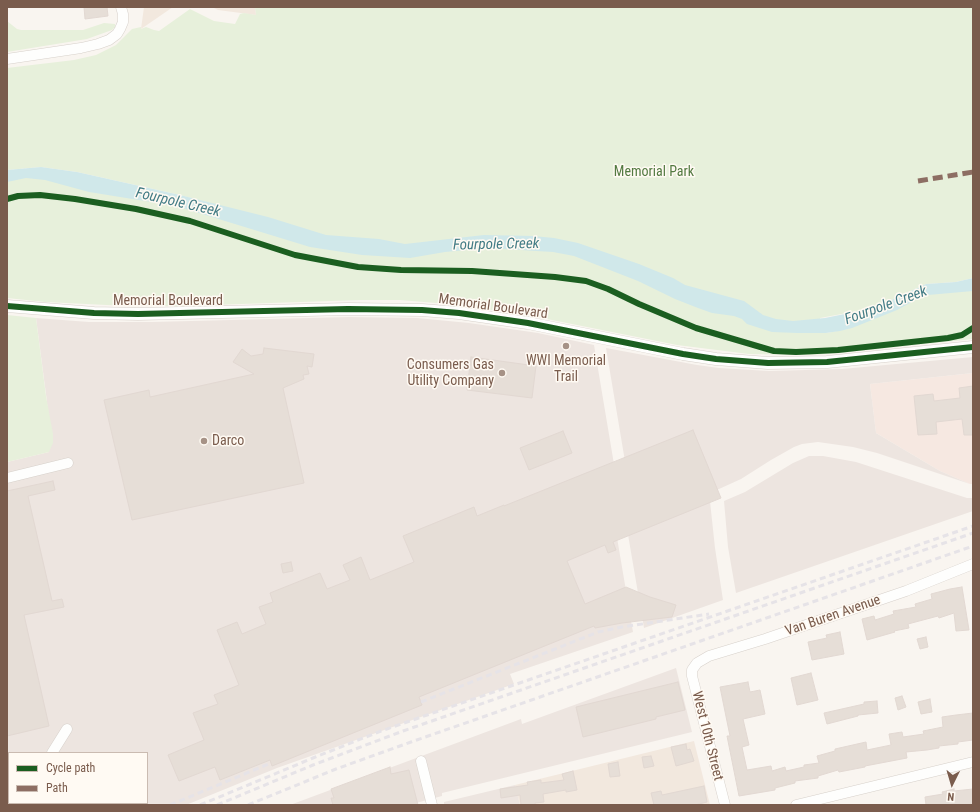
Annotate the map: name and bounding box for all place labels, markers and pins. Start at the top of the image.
marker: WWI Memorial Trail [561,341,571,351]
place label: WWI Memorial Trail [526,353,606,386]
place label: Consumers Gas Utility Company [407,357,494,390]
marker: Consumers Gas Utility Company [497,368,507,378]
place label: Darco [212,433,244,449]
marker: Darco [199,436,209,446]

